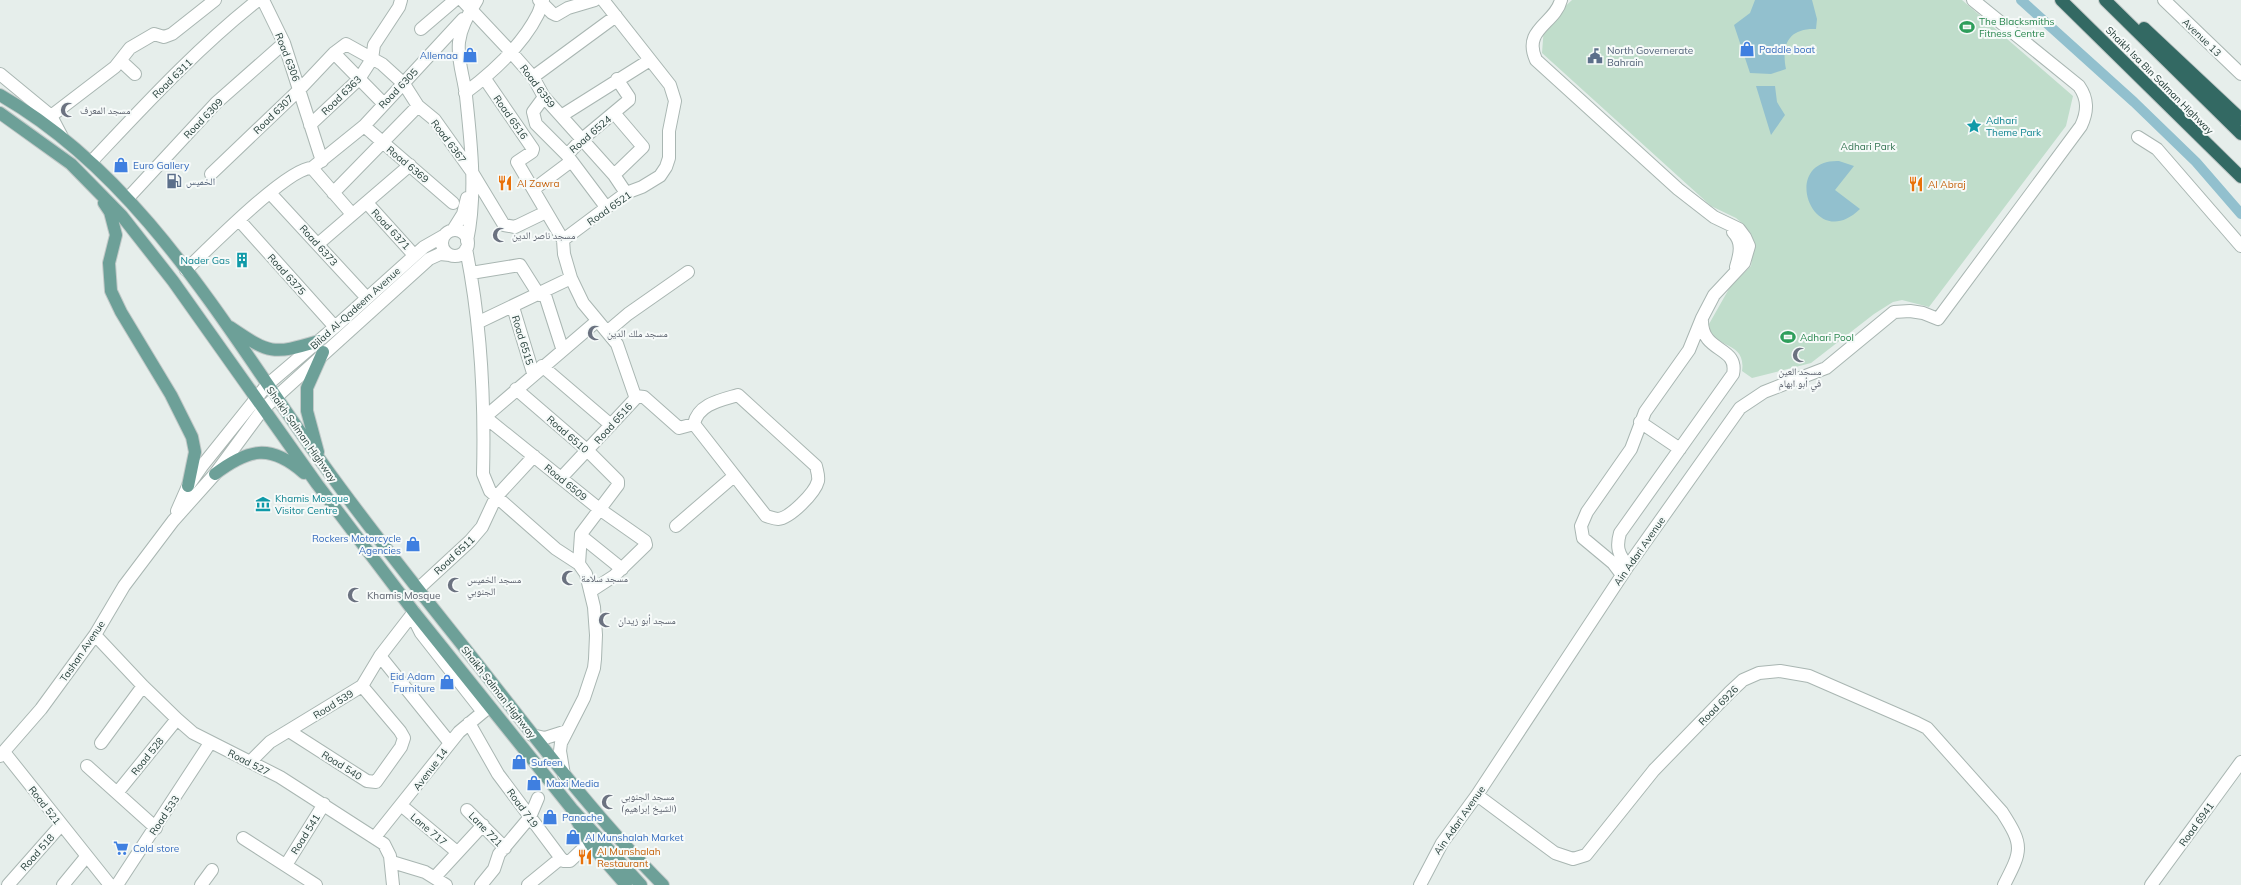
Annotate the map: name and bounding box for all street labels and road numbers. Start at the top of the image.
street label: Avenue 13 [2179,16,2224,59]
street label: Shaikh Isa Bin Salman Highway [2103,24,2217,138]
street label: Road 6306 [272,31,303,83]
street label: Road 6311 [149,56,195,101]
street label: Road 6359 [517,62,558,111]
street label: Road 6305 [376,65,421,111]
street label: Road 6363 [318,73,364,118]
street label: Road 6307 [250,92,296,137]
street label: Road 6516 [491,93,531,142]
street label: Road 6309 [181,95,226,141]
street label: Road 6524 [567,113,614,156]
street label: Road 6367 [428,117,469,166]
street label: Road 6369 [384,143,431,186]
street label: Road 6521 [585,188,634,228]
street label: Road 6371 [368,206,413,252]
street label: Road 6373 [297,222,341,269]
street label: Road 6375 [265,251,309,298]
street label: Bilad Al-Qadeem Avenue [308,264,403,352]
street label: Road 6515 [509,314,536,366]
street label: Shaikh Salman Highway [264,384,340,485]
street label: Road 6516 [591,400,635,447]
street label: Road 6510 [544,413,591,456]
street label: Road 6509 [542,461,590,504]
street label: Ain Adari Avenue [1611,514,1668,588]
street label: Road 6511 [431,533,477,578]
street label: Tashan Avenue [57,618,108,685]
street label: Shaikh Salman Highway [458,644,539,742]
street label: Road 6926 [1696,683,1741,728]
street label: Road 539 [311,687,356,722]
street label: Road 528 [128,735,167,778]
street label: Road 527 [226,746,272,778]
street label: Avenue 14 [410,746,450,793]
street label: Road 540 [319,748,364,783]
street label: Ain Adari Avenue [1431,783,1488,857]
street label: Road 521 [26,784,64,827]
street label: Road 719 [504,786,541,830]
street label: Road 533 [146,793,182,838]
street label: Road 6941 [2176,800,2217,849]
street label: Lane 721 [466,809,505,849]
street label: Lane 717 [408,810,449,848]
street label: Road 541 [288,812,323,857]
street label: Road 518 [17,831,57,873]

